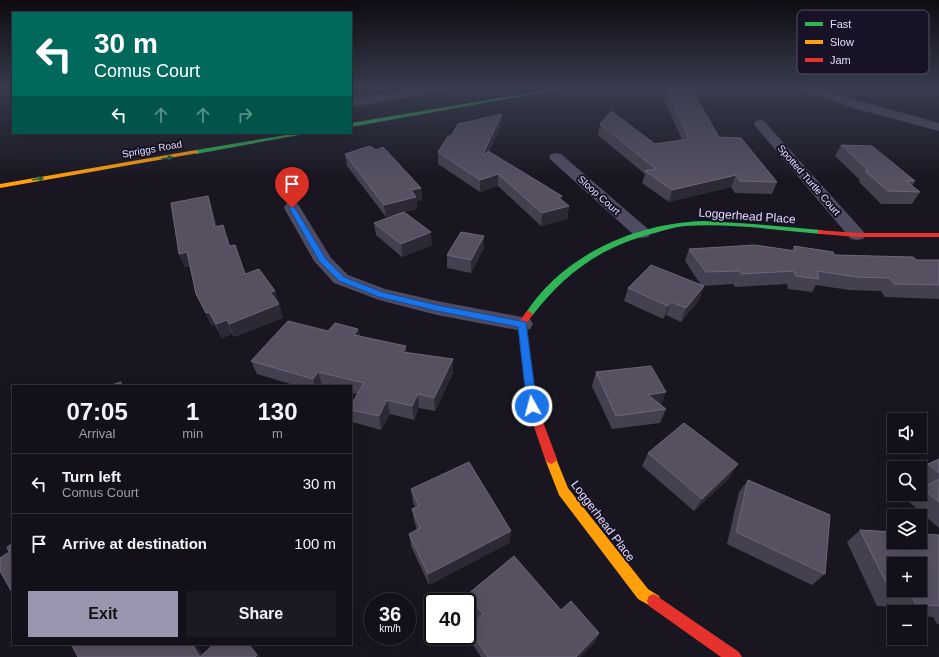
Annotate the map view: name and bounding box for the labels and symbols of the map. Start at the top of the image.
legend [797,10,929,74]
text: Fast [830,18,851,30]
text: Slow [830,36,854,48]
text: Jam [830,54,851,66]
street label: Spriggs Road [121,138,183,160]
street label: Spotted Turtle Court [775,143,843,218]
one-way arrow [161,154,173,160]
pin [275,167,309,208]
street label: Sloop Court [576,173,622,217]
one-way arrow [32,176,45,182]
street label: Loggerhead Place [698,206,796,226]
position arrow [511,385,553,427]
street label: Loggerhead Place [568,478,638,564]
speed limit sign: 40 [424,593,476,645]

